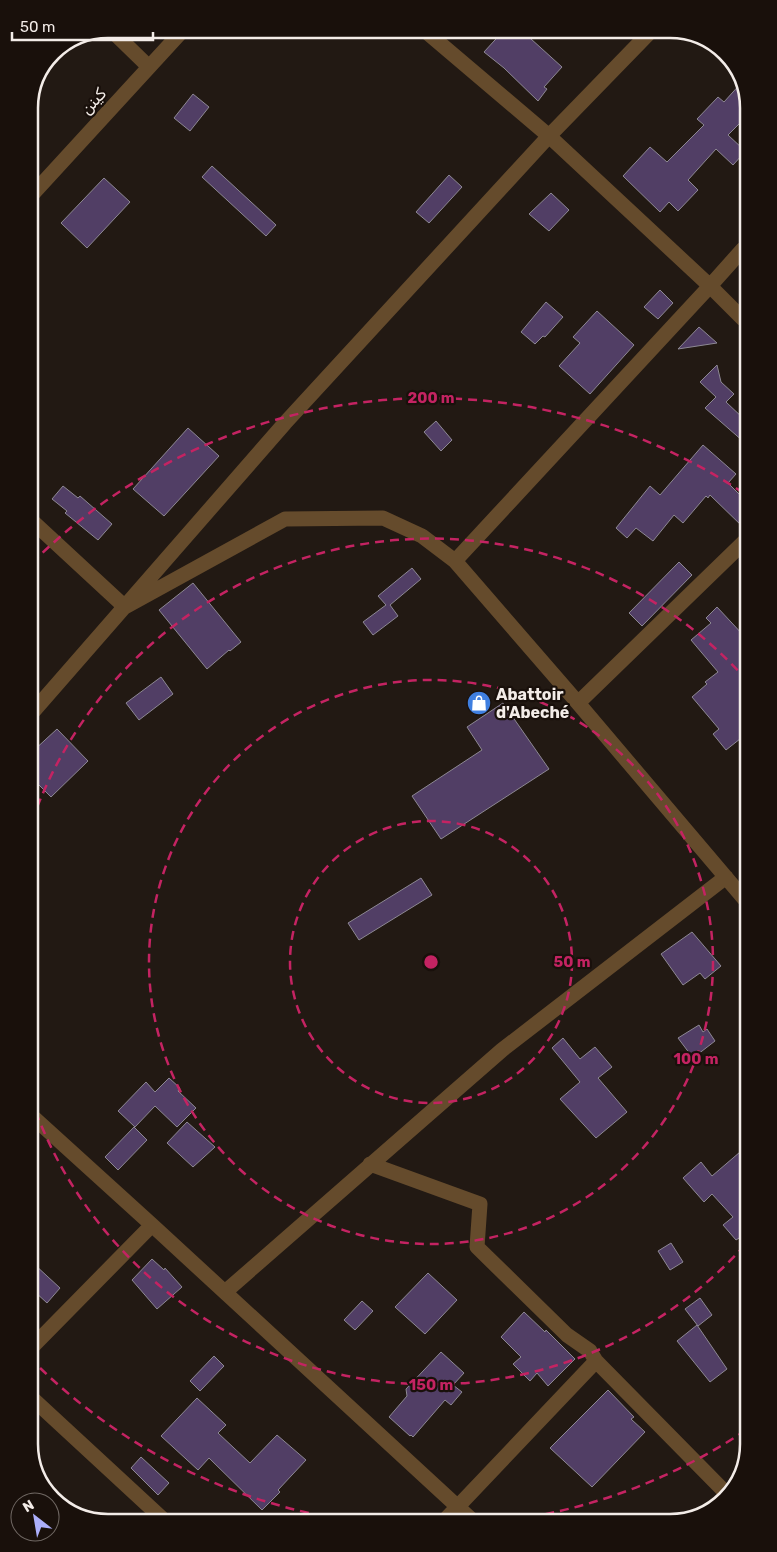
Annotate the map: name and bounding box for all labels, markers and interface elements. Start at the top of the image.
scale bar [12,10,154,42]
text: 50 m [20,18,55,36]
street label: كينن [77,84,111,118]
text: 200 m [407,389,455,407]
place label: Abattoir d'Abeché [496,685,569,722]
shop icon: Abattoir d'Abeché [466,690,492,716]
centre of rings [422,953,440,971]
text: 50 m [554,953,590,971]
text: 100 m [674,1050,718,1068]
text: 150 m [409,1376,453,1394]
north arrow [10,1492,60,1542]
text: N [20,1496,37,1516]

